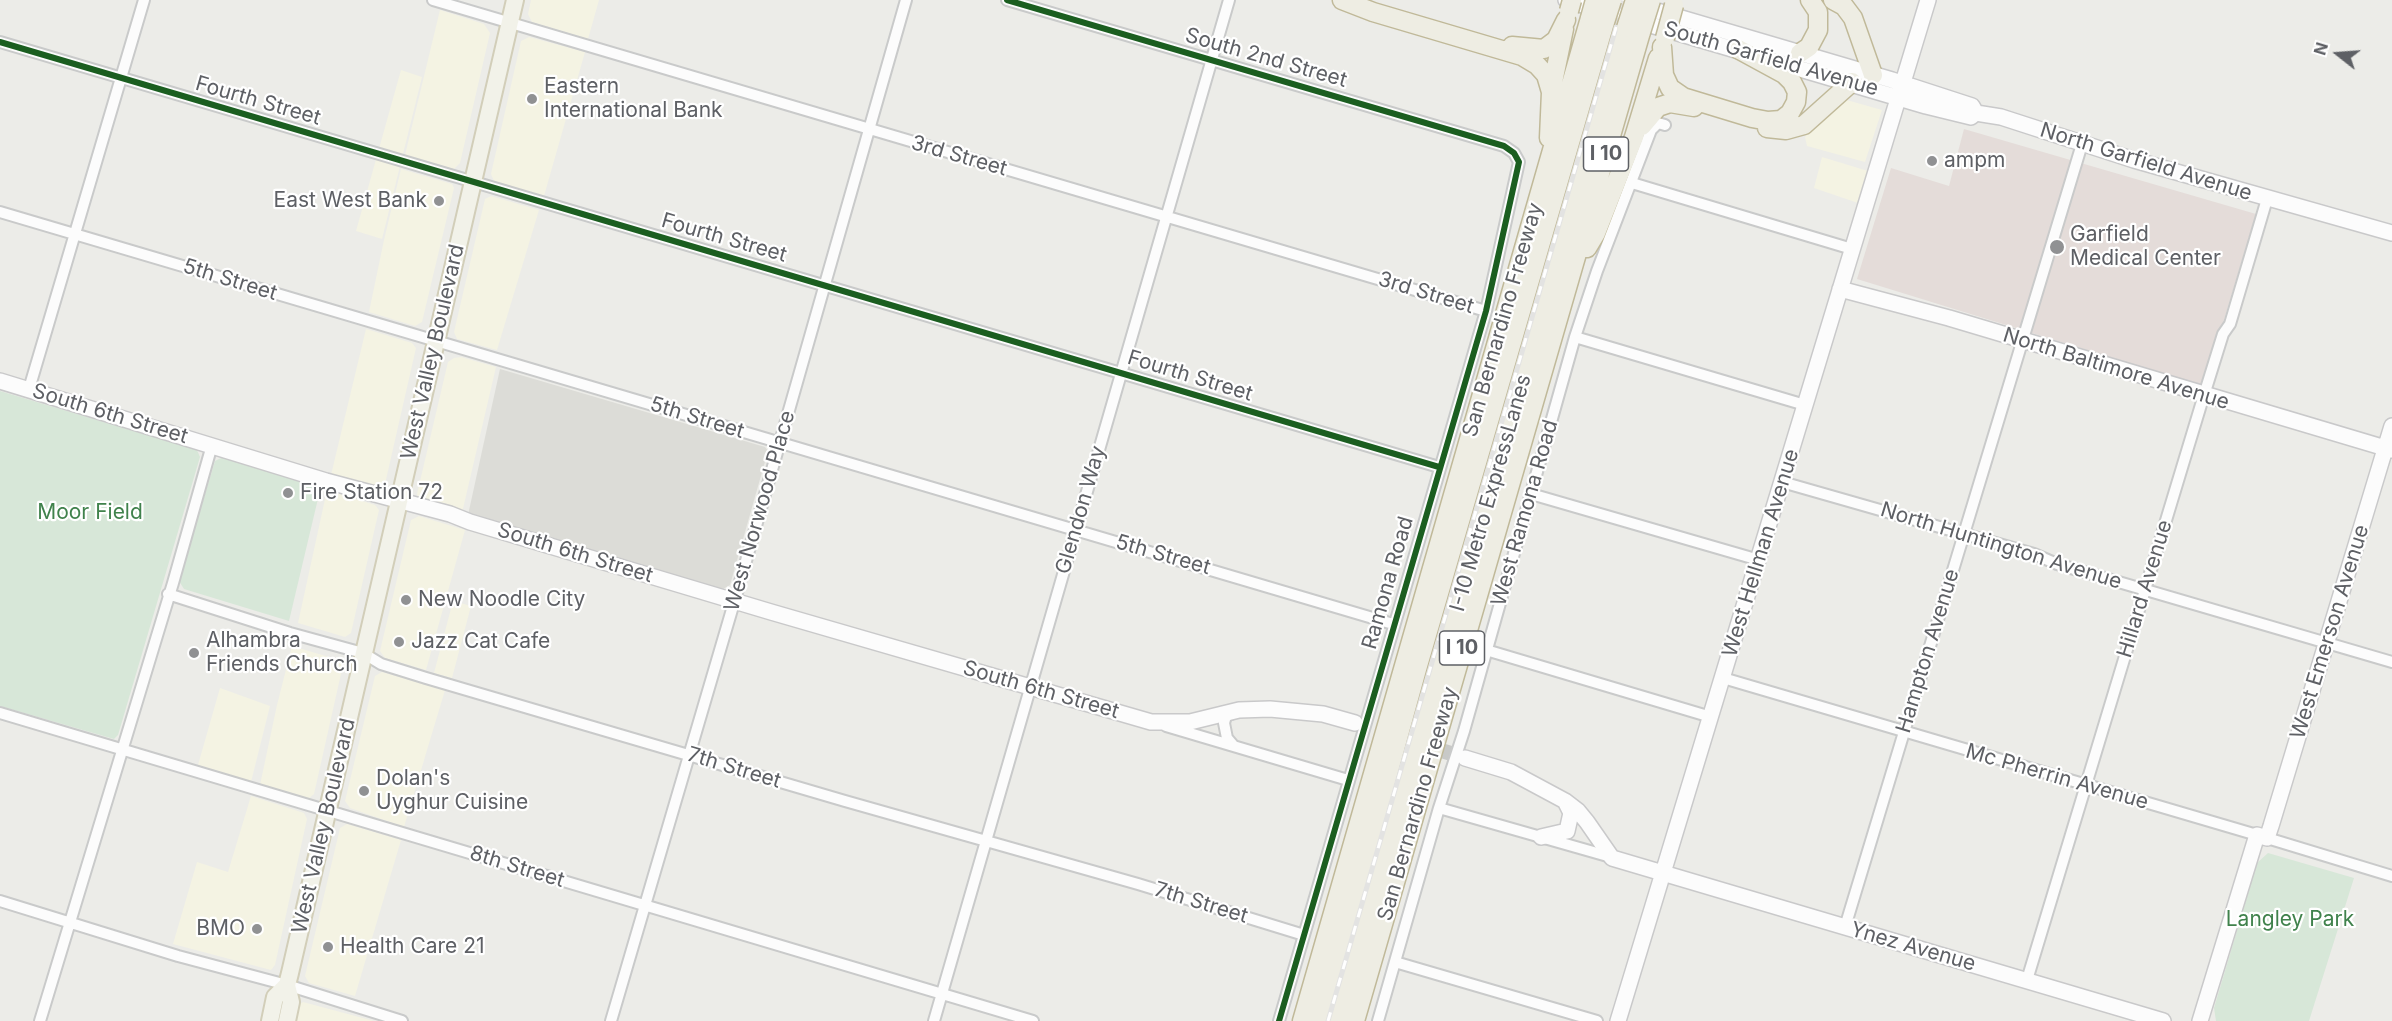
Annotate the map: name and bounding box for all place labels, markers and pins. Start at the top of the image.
place label: Eastern International Bank [544,74,723,124]
marker: Eastern International Bank [525,92,539,106]
place label: ampm [1944,148,2005,174]
marker: ampm [1925,154,1939,168]
place label: East West Bank [274,188,427,214]
marker: East West Bank [432,194,446,208]
place label: Garfield Medical Center [2070,222,2221,272]
marker: Garfield Medical Center [2048,238,2066,256]
place label: Fire Station 72 [300,480,443,506]
marker: Fire Station 72 [281,486,295,500]
place label: New Noodle City [418,587,585,613]
marker: New Noodle City [399,593,413,607]
place label: Alhambra Friends Church [206,628,358,678]
place label: Jazz Cat Cafe [411,629,550,655]
marker: Jazz Cat Cafe [392,635,406,649]
marker: Alhambra Friends Church [187,646,201,660]
place label: Dolan's Uyghur Cuisine [376,766,528,816]
marker: Dolan's Uyghur Cuisine [357,784,371,798]
place label: BMO [196,916,245,942]
marker: BMO [250,922,264,936]
place label: Health Care 21 [340,934,485,960]
marker: Health Care 21 [321,940,335,954]

